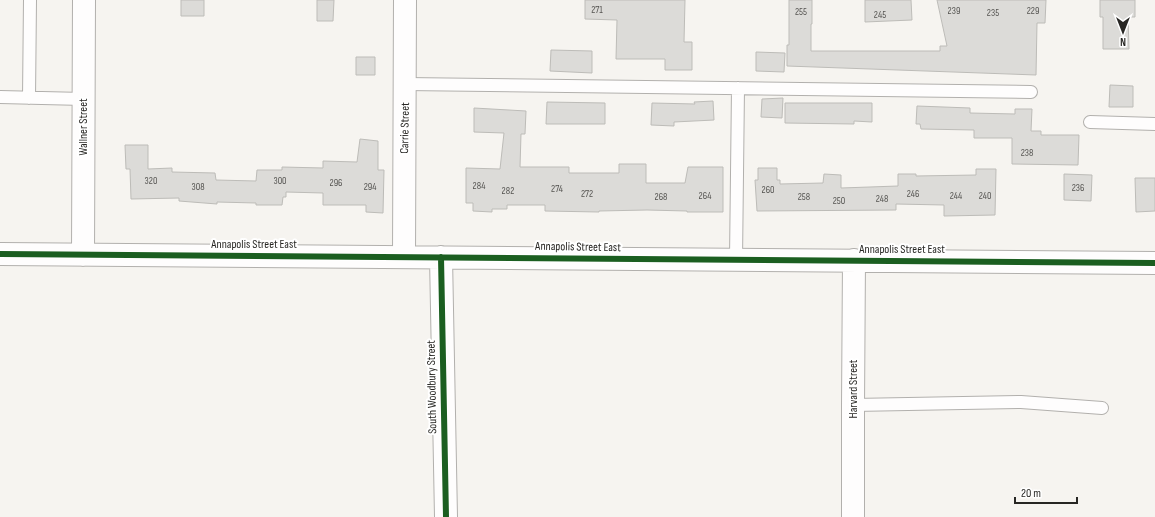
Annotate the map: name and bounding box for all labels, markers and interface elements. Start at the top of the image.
house number: 271 [591,4,603,16]
house number: 239 [948,5,960,17]
house number: 229 [1027,5,1039,17]
house number: 255 [795,6,807,18]
house number: 235 [987,7,999,19]
house number: 245 [874,9,886,21]
north arrow [1103,12,1143,52]
text: N [1120,35,1126,48]
street label: Wallner Street [76,98,91,156]
street label: Carrie Street [397,102,413,154]
house number: 238 [1021,147,1033,159]
house number: 320 [145,175,157,187]
house number: 300 [273,175,287,187]
house number: 296 [330,177,342,189]
house number: 284 [473,180,485,192]
house number: 308 [191,181,205,193]
house number: 294 [364,181,376,193]
house number: 236 [1072,182,1084,194]
house number: 274 [551,183,563,195]
house number: 260 [762,184,774,196]
house number: 282 [502,185,514,197]
house number: 272 [581,188,593,200]
house number: 246 [907,188,919,200]
house number: 264 [699,190,711,202]
house number: 244 [950,190,962,202]
house number: 240 [979,190,991,202]
house number: 268 [655,191,667,203]
house number: 258 [798,191,810,203]
house number: 248 [876,193,888,205]
house number: 250 [833,195,845,207]
street label: Annapolis Street East [210,237,297,252]
street label: Annapolis Street East [534,239,621,255]
street label: Annapolis Street East [858,242,945,257]
street label: South Woodbury Street [424,340,440,434]
street label: Harvard Street [846,359,861,418]
scale bar [1015,479,1077,505]
text: 20 m [1021,486,1041,501]

